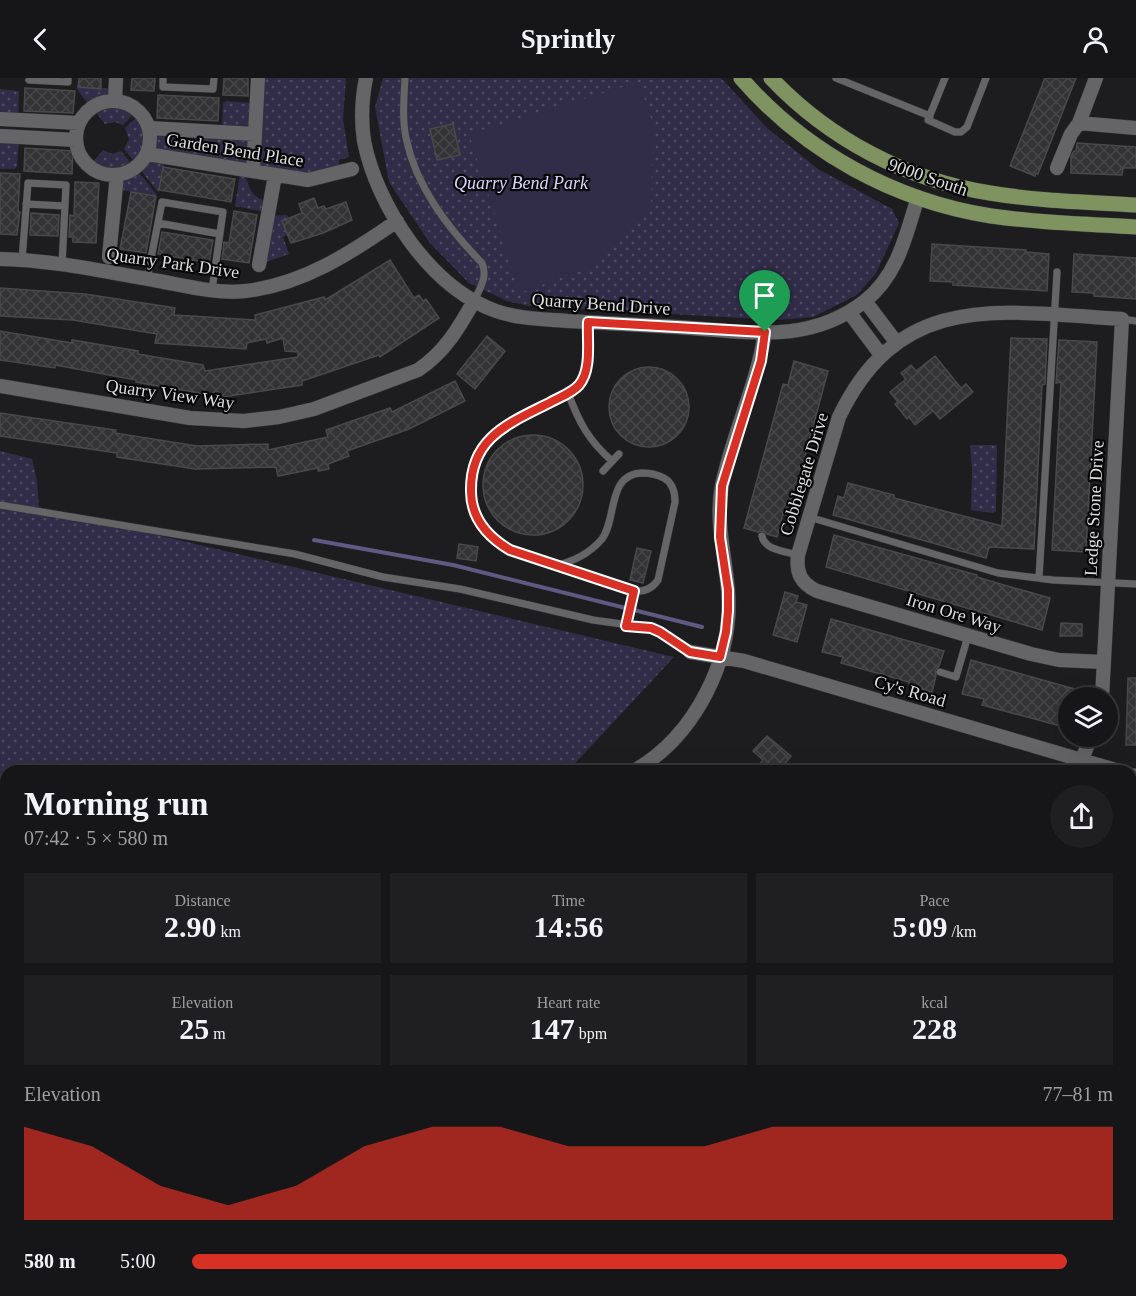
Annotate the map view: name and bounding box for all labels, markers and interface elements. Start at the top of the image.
icon: back [24,23,57,56]
icon: person [1079,23,1112,56]
text: Sprintly [521,24,615,54]
street label: Garden Bend Place [165,129,305,171]
street label: 9000 South [886,154,970,200]
park label: Quarry Bend Park [454,173,589,193]
street label: Quarry Park Drive [105,244,241,282]
pin [739,270,790,332]
icon: arrive [748,279,781,312]
street label: Quarry Bend Drive [531,289,671,319]
street label: Quarry View Way [104,375,236,413]
street label: Cobblegate Drive [776,410,832,538]
street label: Ledge Stone Drive [1080,440,1108,576]
street label: Iron Ore Way [904,589,1004,637]
street label: Cy's Road [872,671,948,711]
map controls [1058,687,1118,747]
button: layers [1058,687,1118,747]
button: share [1050,785,1113,848]
text: Morning run [24,786,208,822]
text: 07:42 · 5 × 580 m [24,827,168,849]
text: Distance [175,892,230,909]
text: Time [552,892,585,909]
text: Pace [919,892,950,909]
text: 2.90 [164,910,217,943]
text: 14:56 [534,910,604,943]
text: 5:09 [893,910,948,943]
text: km [217,923,241,940]
text: /km [948,923,976,940]
text: Elevation [172,994,233,1011]
text: Heart rate [537,994,600,1011]
text: kcal [921,994,948,1011]
text: 25 [179,1012,209,1045]
text: 147 [530,1012,575,1045]
text: 228 [912,1012,957,1045]
text: m [209,1025,226,1042]
text: bpm [575,1025,607,1042]
text: Elevation [24,1083,101,1105]
text: 77–81 m [1042,1083,1113,1105]
text: 580 m [24,1250,76,1272]
text: 5:00 [120,1250,156,1272]

